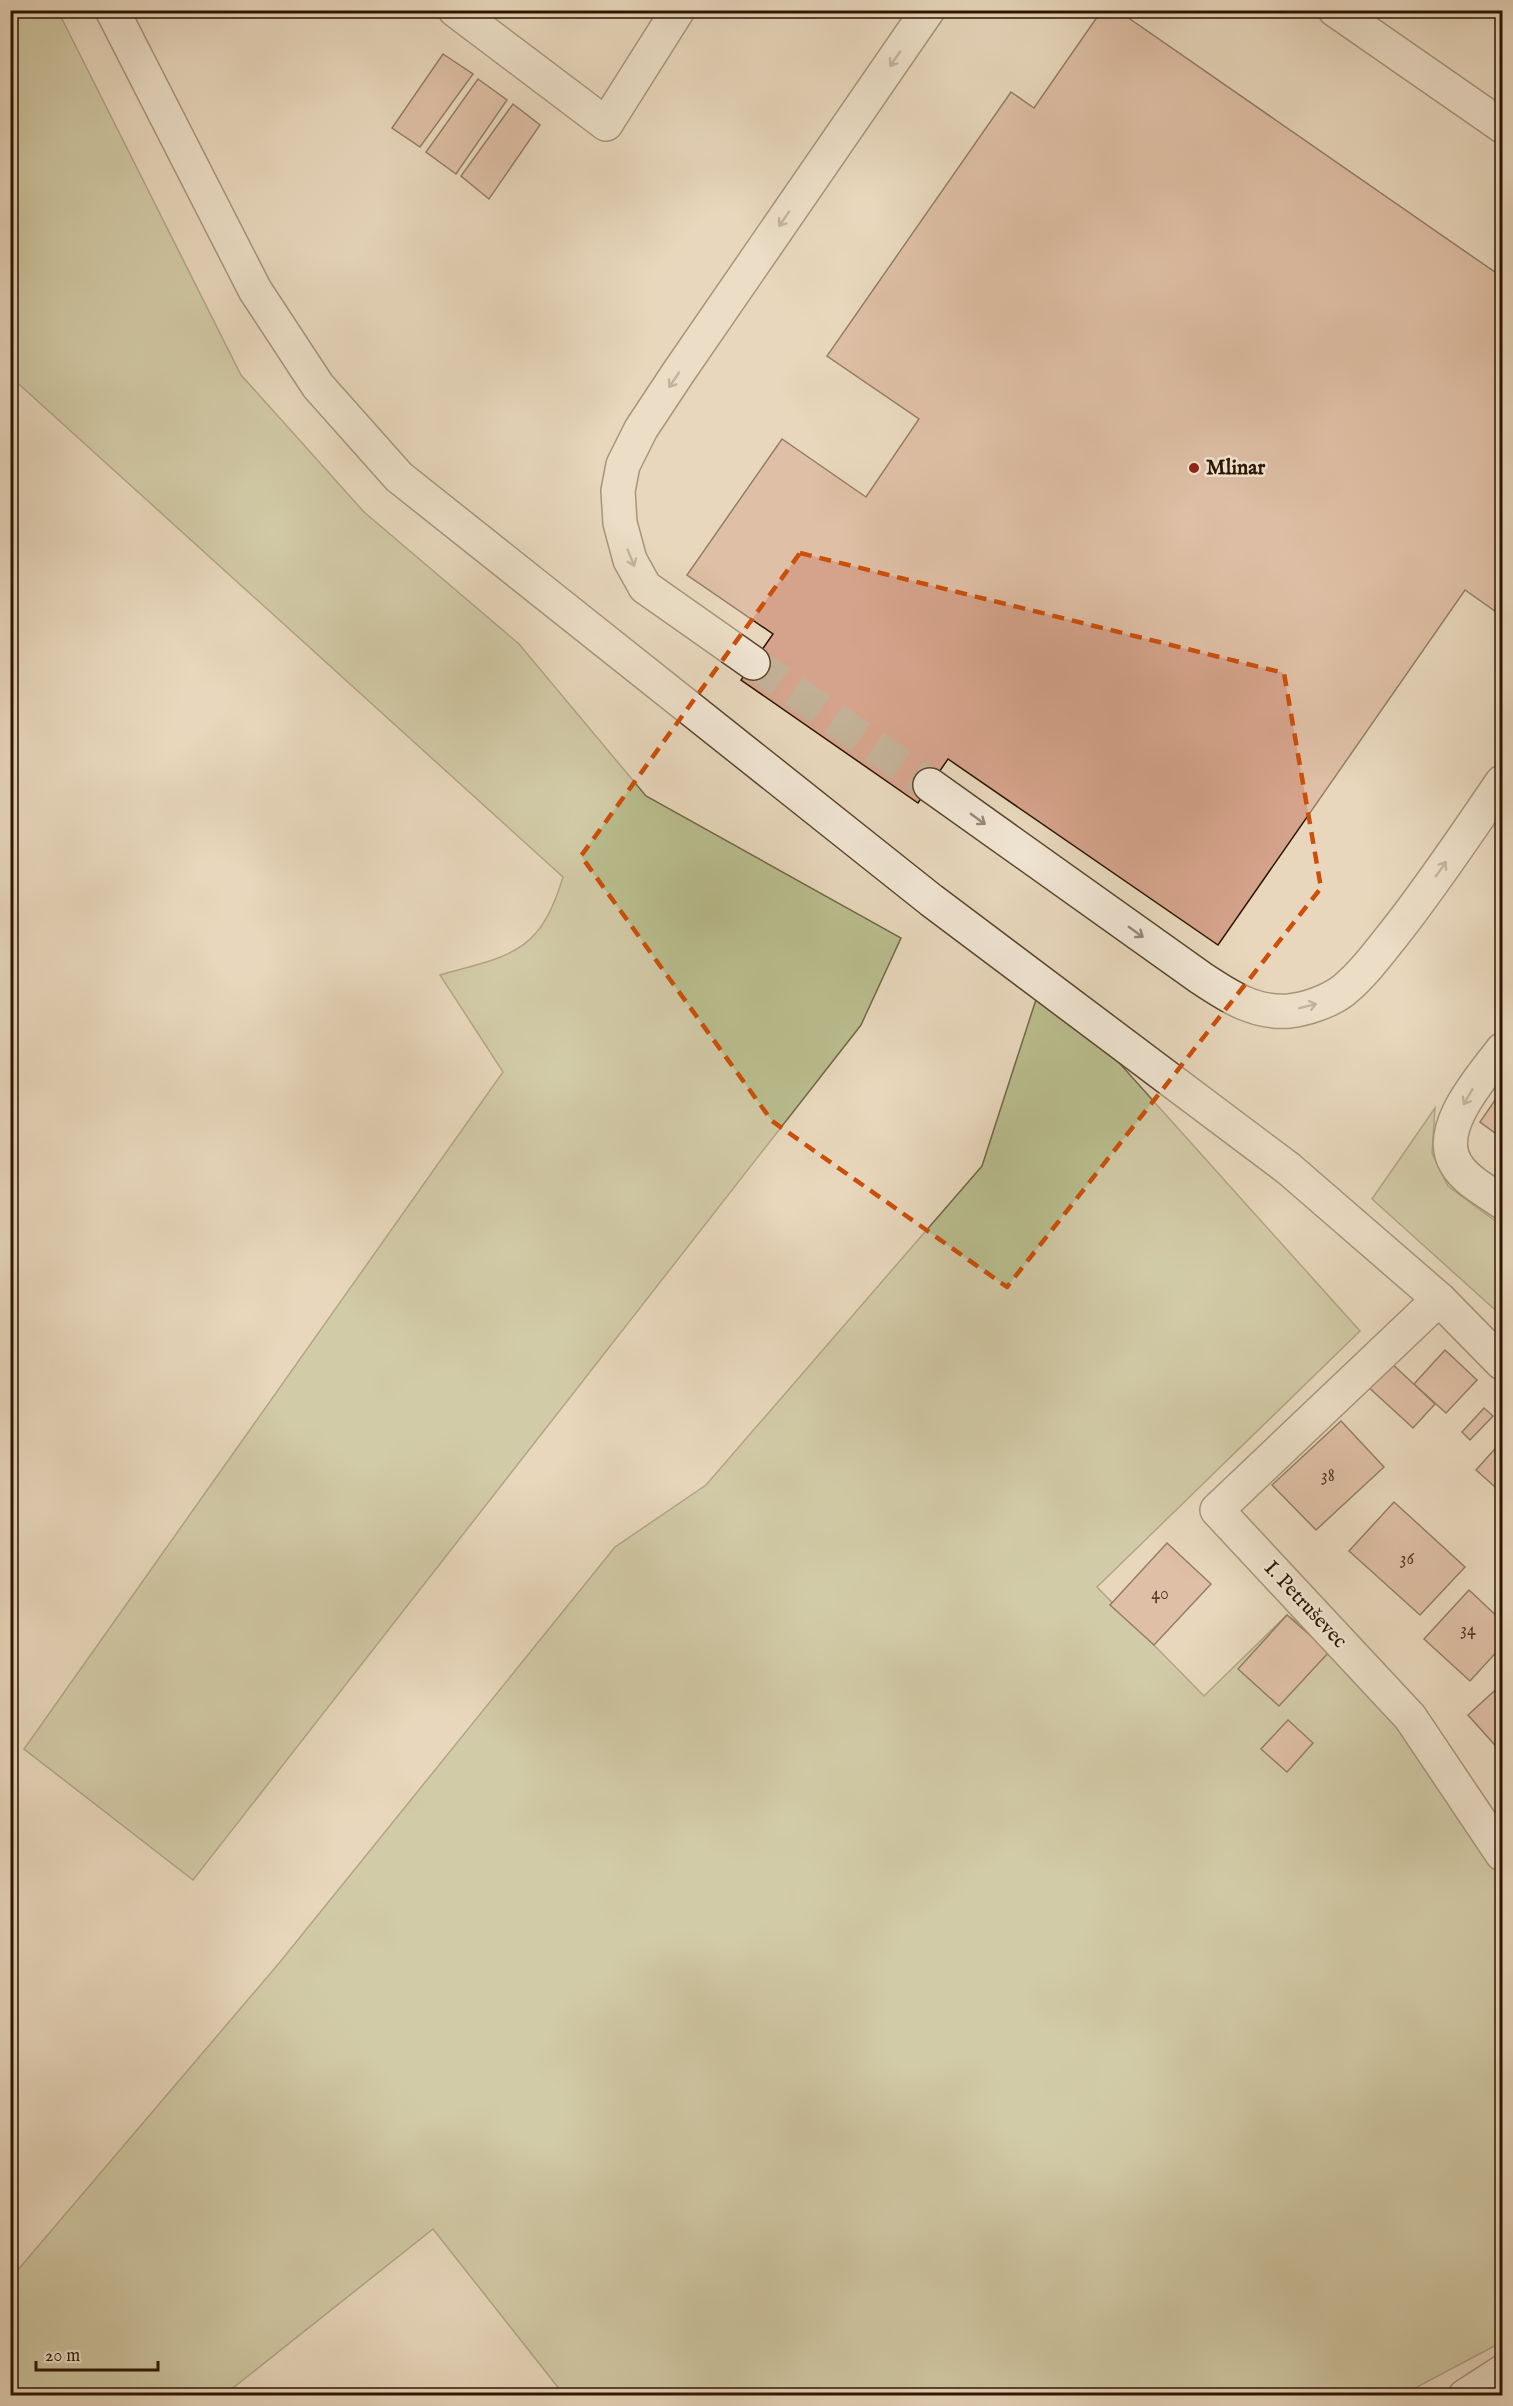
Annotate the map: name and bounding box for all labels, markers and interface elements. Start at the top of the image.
one-way arrow [889,50,901,66]
one-way arrow [778,210,790,227]
one-way arrow [667,371,680,388]
place label: Mlinar [1206,455,1265,482]
marker: Mlinar [1187,461,1201,475]
one-way arrow [626,548,637,567]
one-way arrow [969,813,985,825]
one-way arrow [1435,862,1447,878]
one-way arrow [1128,926,1144,939]
one-way arrow [1298,999,1317,1011]
one-way arrow [1462,1088,1474,1105]
house number: 38 [1321,1465,1335,1488]
house number: 36 [1400,1548,1415,1571]
street label: I. Petruševec [1258,1555,1352,1655]
house number: 40 [1151,1583,1169,1606]
house number: 34 [1460,1619,1476,1642]
scale bar [36,2334,158,2372]
text: 20 m [45,2345,80,2368]

